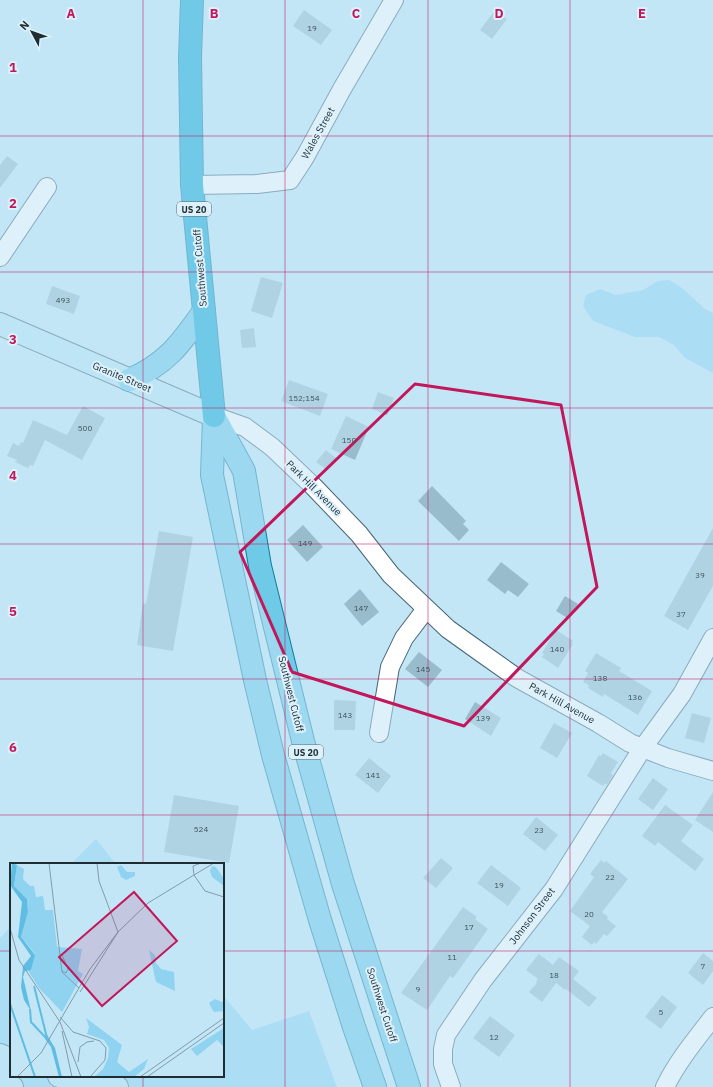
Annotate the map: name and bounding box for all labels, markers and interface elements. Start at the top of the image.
text: A [67,5,76,22]
text: B [210,5,219,22]
text: C [352,5,361,22]
text: D [494,5,504,22]
text: E [638,5,646,22]
north arrow [12,12,52,52]
text: N [17,18,32,33]
house number: 19 [307,23,317,33]
text: 1 [9,59,17,76]
street label: Wales Street [298,104,338,161]
text: 2 [9,195,17,212]
road number: US 20 [177,202,211,216]
street label: Southwest Cutoff [190,228,210,307]
house number: 493 [56,295,70,305]
text: 3 [9,331,17,348]
street label: Granite Street [91,359,154,395]
house number: 152;154 [288,393,320,403]
house number: 500 [78,423,92,433]
house number: 150 [342,435,356,445]
street label: Park Hill Avenue [283,457,345,519]
text: 4 [9,467,17,484]
house number: 149 [298,538,312,548]
house number: 39 [695,570,705,580]
text: 5 [9,603,17,620]
house number: 147 [354,603,368,613]
house number: 37 [676,609,686,619]
house number: 140 [550,644,564,654]
street label: Southwest Cutoff [275,655,307,734]
house number: 145 [416,664,430,674]
house number: 138 [593,673,607,683]
street label: Park Hill Avenue [527,680,598,727]
house number: 136 [628,692,642,702]
house number: 143 [338,710,352,720]
house number: 139 [476,713,490,723]
text: 6 [9,739,17,756]
road number: US 20 [289,745,323,759]
house number: 141 [366,770,380,780]
house number: 524 [194,824,208,834]
house number: 23 [534,825,544,835]
inset map [10,863,224,1077]
house number: 22 [605,872,615,882]
house number: 19 [494,880,504,890]
street label: Johnson Street [506,885,558,947]
house number: 20 [584,909,594,919]
house number: 17 [464,922,474,932]
house number: 11 [447,952,457,962]
house number: 7 [701,961,706,971]
street label: Southwest Cutoff [364,966,400,1045]
house number: 18 [549,970,559,980]
house number: 9 [416,984,421,994]
house number: 5 [659,1007,664,1017]
house number: 12 [489,1032,499,1042]

